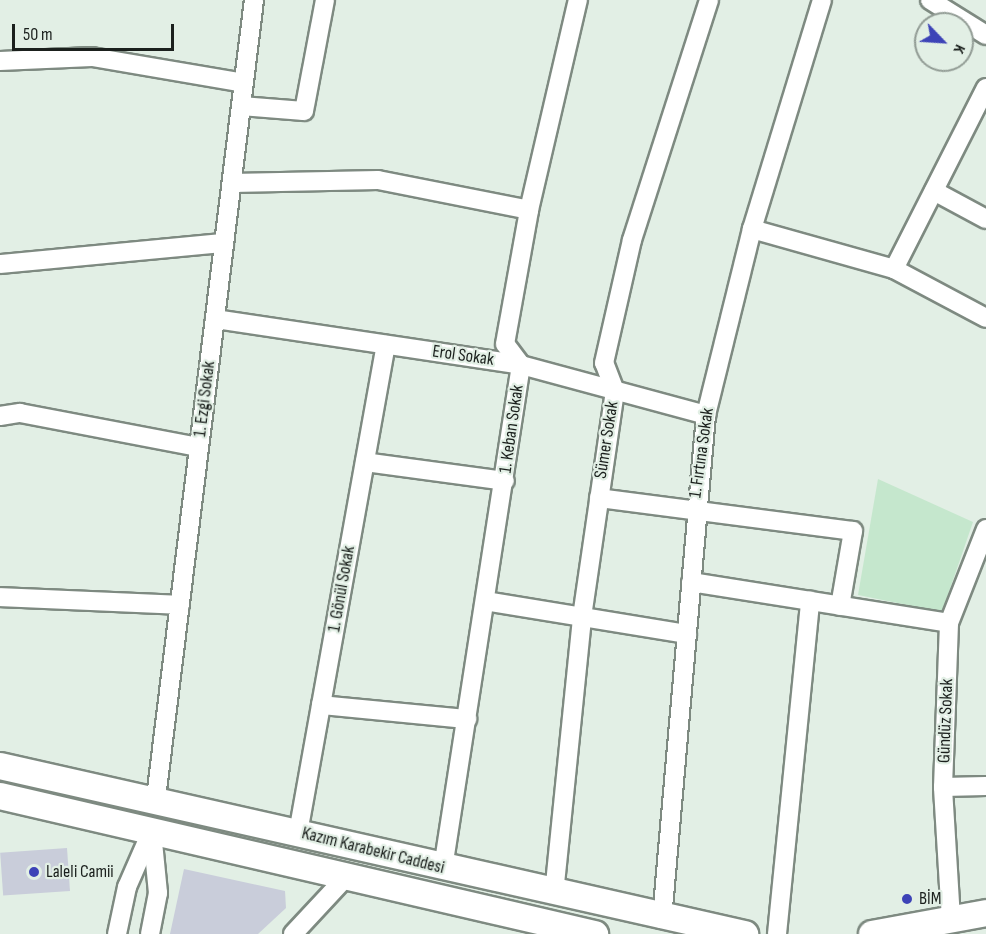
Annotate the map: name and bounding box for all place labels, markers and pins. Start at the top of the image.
place label: Laleli Camii [46,861,114,883]
marker: Laleli Camii [27,865,41,879]
place label: BİM [919,888,941,910]
marker: BİM [900,892,914,906]

